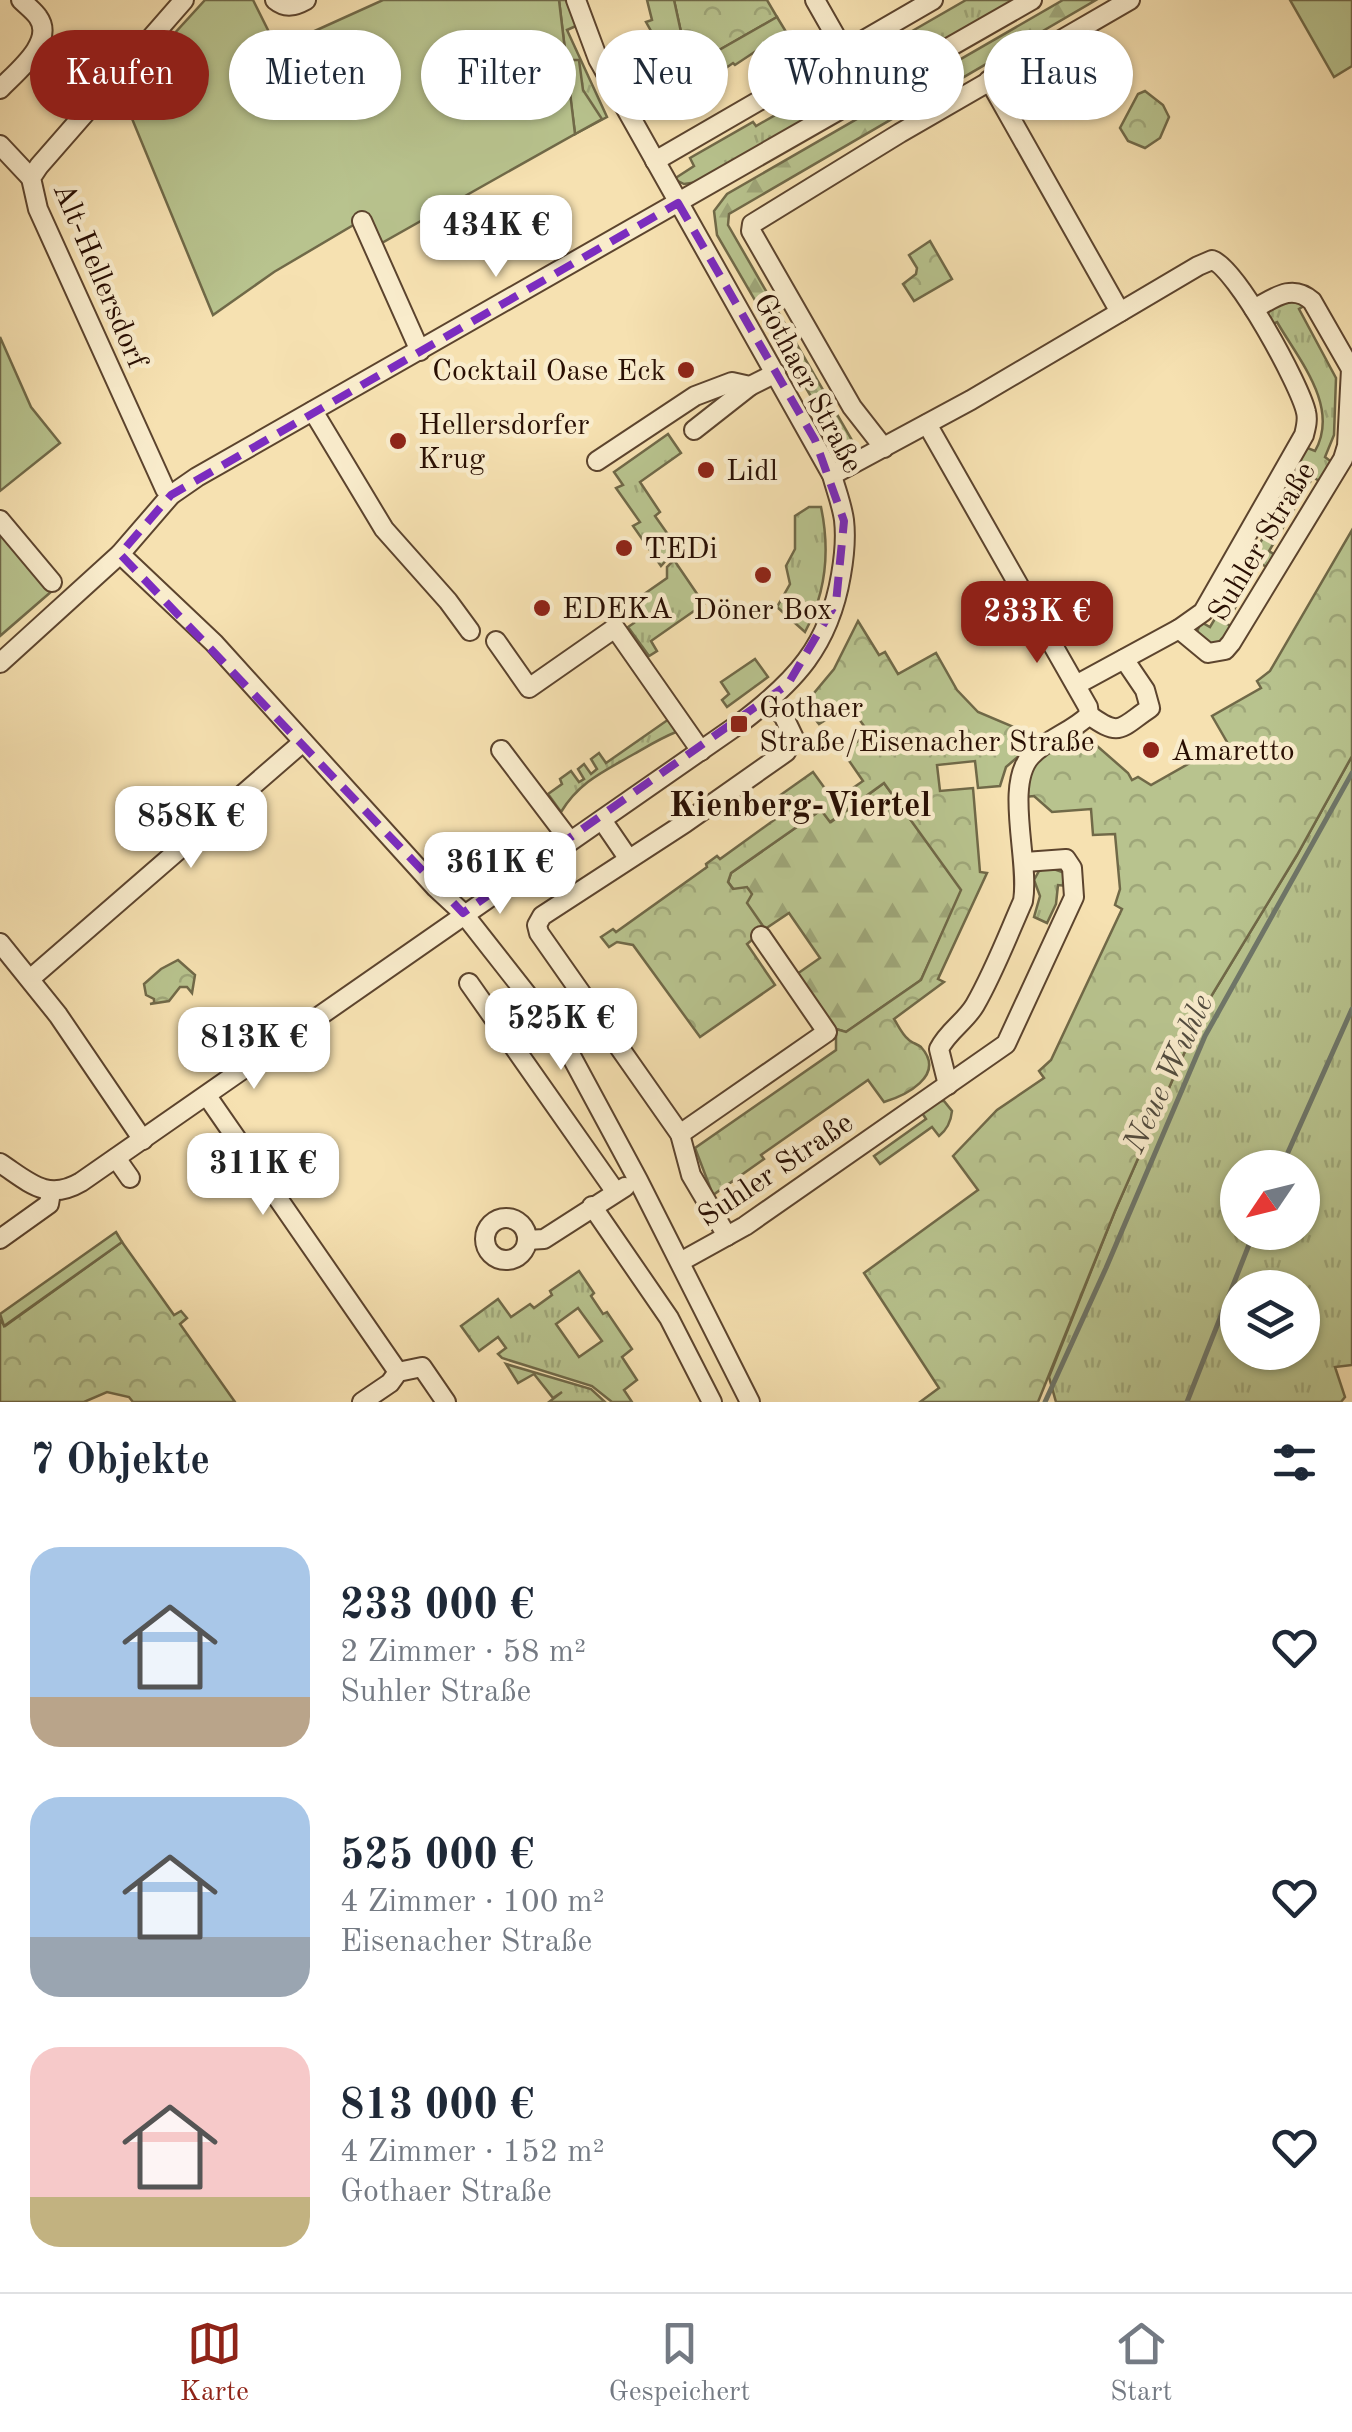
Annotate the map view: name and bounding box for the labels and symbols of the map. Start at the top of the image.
street label: Alt-Hellersdorf [47,179,152,374]
pin: 434K € [415,195,577,280]
street label: Gothaer Straße [747,289,867,479]
place label: Cocktail Oase Eck [432,357,666,387]
marker: Cocktail Oase Eck [675,359,697,381]
place label: Hellersdorfer Krug [418,411,590,475]
marker: Hellersdorfer Krug [387,430,409,452]
place label: Lidl [726,457,778,487]
street label: Suhler Straße [1204,457,1322,627]
marker: Lidl [695,459,717,481]
place label: TEDi [644,535,718,565]
marker: TEDi [613,537,635,559]
marker: Döner Box [752,564,774,586]
pin: 233K € [956,581,1118,666]
place label: EDEKA [562,595,672,625]
place label: Döner Box [693,596,833,626]
marker: EDEKA [531,597,553,619]
place label: Gothaer Straße/Eisenacher Straße [759,694,1095,758]
marker: Gothaer Straße/Eisenacher Straße [728,713,750,735]
place label: Amaretto [1171,737,1295,767]
marker: Amaretto [1140,739,1162,761]
pin: 858K € [110,786,272,871]
district label: Kienberg-Viertel [669,789,932,824]
pin: 361K € [419,832,581,917]
pin: 525K € [480,988,642,1073]
water label: Neue Wuhle [1119,990,1220,1159]
pin: 813K € [173,1007,335,1092]
street label: Suhler Straße [693,1108,859,1233]
pin: 311K € [182,1133,344,1218]
north arrow [1220,1150,1320,1250]

